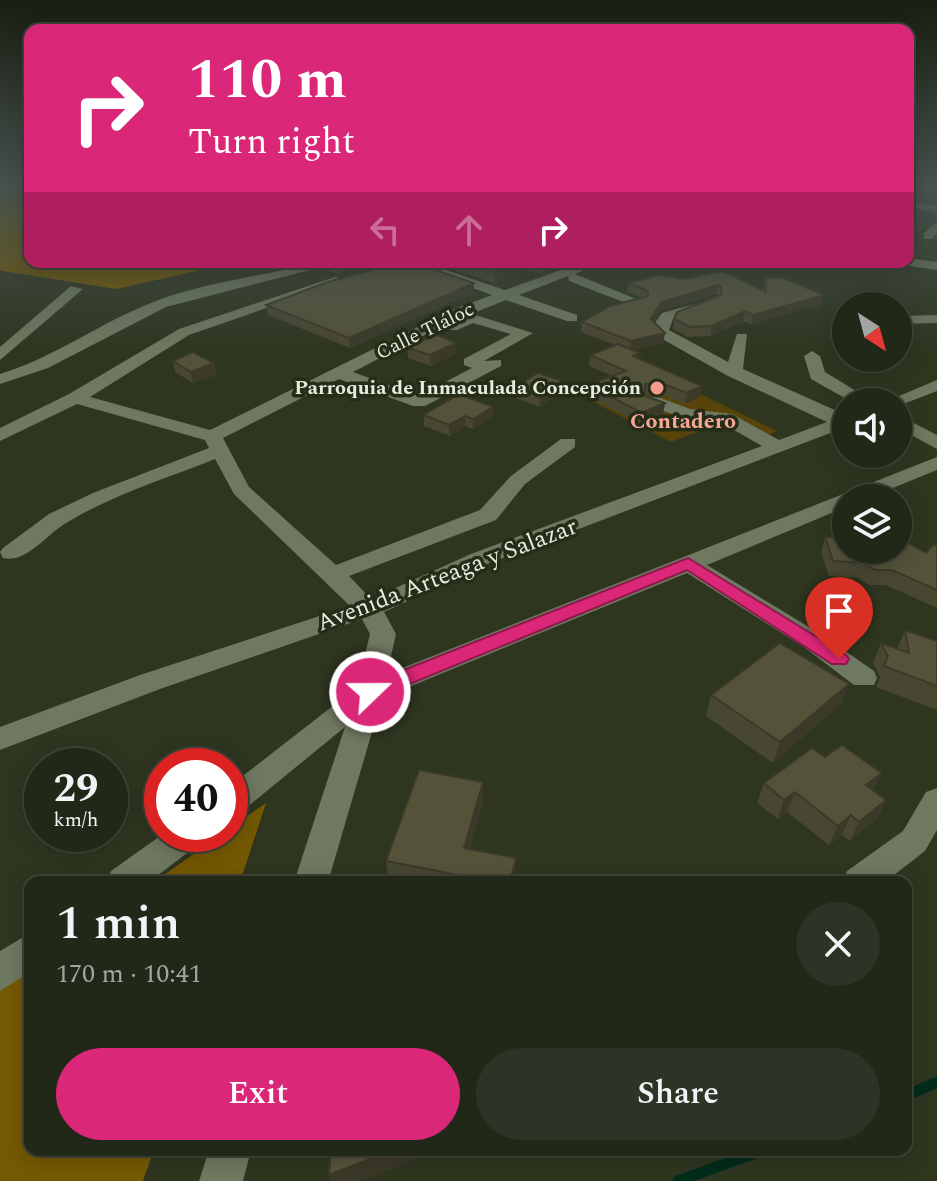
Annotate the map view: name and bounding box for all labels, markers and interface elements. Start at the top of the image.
text: 110 m [188,38,347,123]
icon: right [56,56,160,160]
text: Turn right [188,115,355,170]
icon: left [363,208,407,252]
icon: ahead [447,208,491,252]
icon: right [531,208,575,252]
north arrow [832,292,912,372]
map controls [832,292,912,564]
street label: Calle Tláloc [371,294,479,368]
place label: Parroquia de Inmaculada Concepción [294,373,641,403]
marker: Parroquia de Inmaculada Concepción [648,379,666,397]
button: sound [832,388,912,468]
district label: Contadero [630,405,736,438]
button: layers [832,484,912,564]
street label: Avenida Arteaga y Salazar [312,509,582,641]
pin [805,577,873,659]
icon: arrive [817,589,861,633]
position arrow [328,650,412,734]
speed limit sign: 40 [144,748,248,852]
text: 29 [54,759,98,820]
text: km/h [54,805,99,835]
text: 1 min [56,887,181,960]
button: close [796,902,880,986]
text: 170 m · 10:41 [56,954,202,994]
button: Exit [56,1048,460,1140]
button: Share [476,1048,880,1140]

